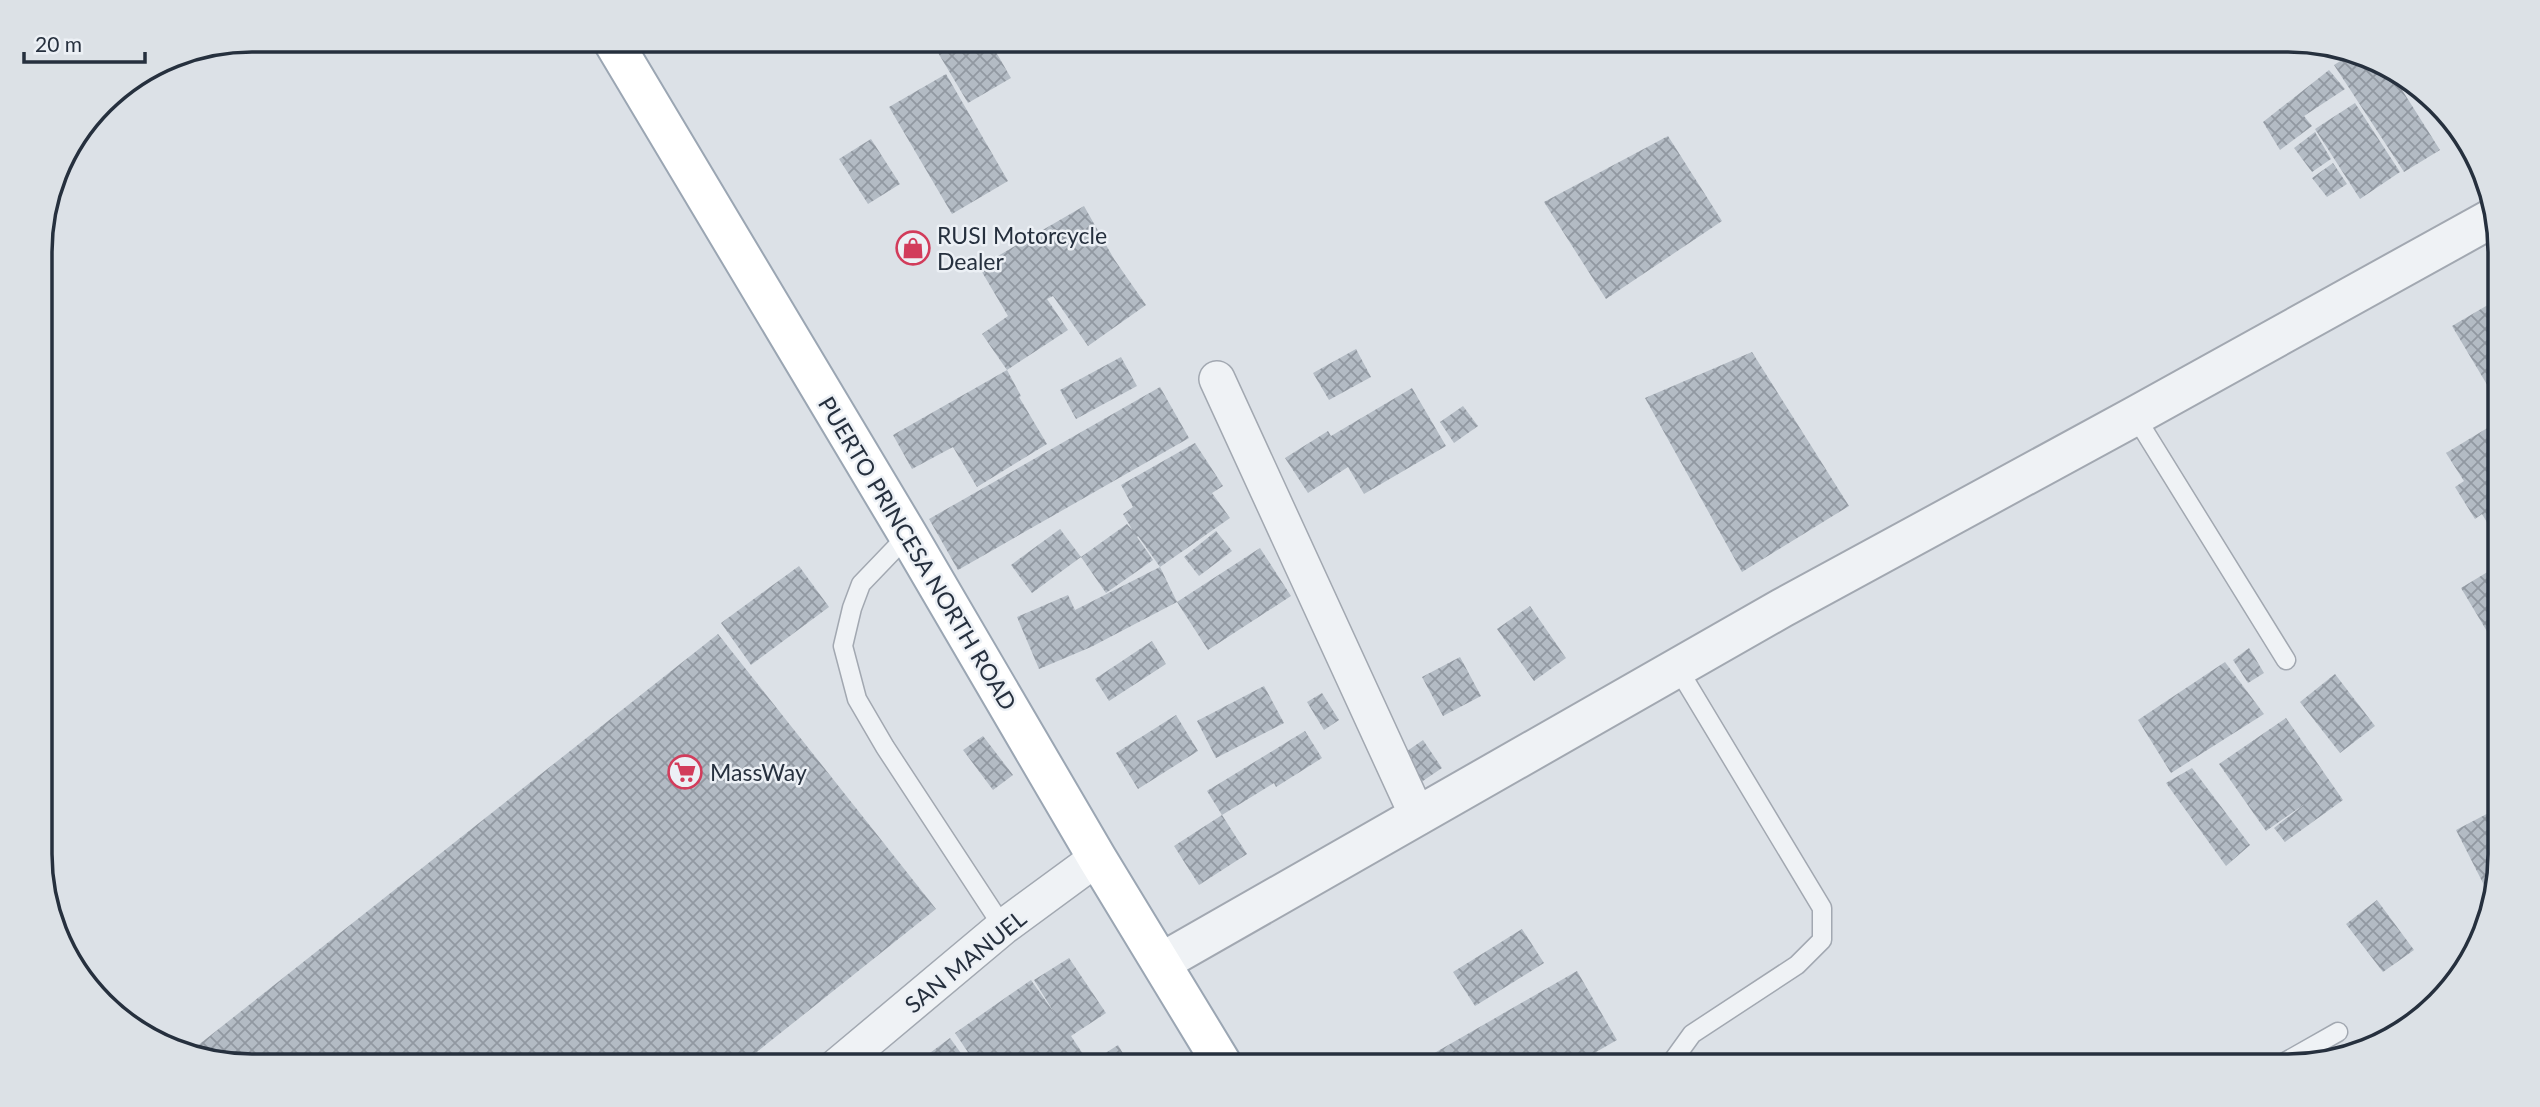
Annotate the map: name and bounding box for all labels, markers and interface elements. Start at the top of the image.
scale bar [24,21,145,65]
text: 20 m [35,31,82,56]
place label: RUSI Motorcycle Dealer [937,221,1107,275]
shop icon: RUSI Motorcycle Dealer [894,229,932,267]
street label: PUERTO PRINCESA NORTH ROAD [813,391,1023,715]
supermarket icon: MassWay [666,753,704,791]
place label: MassWay [710,758,807,786]
street label: SAN MANUEL [899,904,1031,1018]

